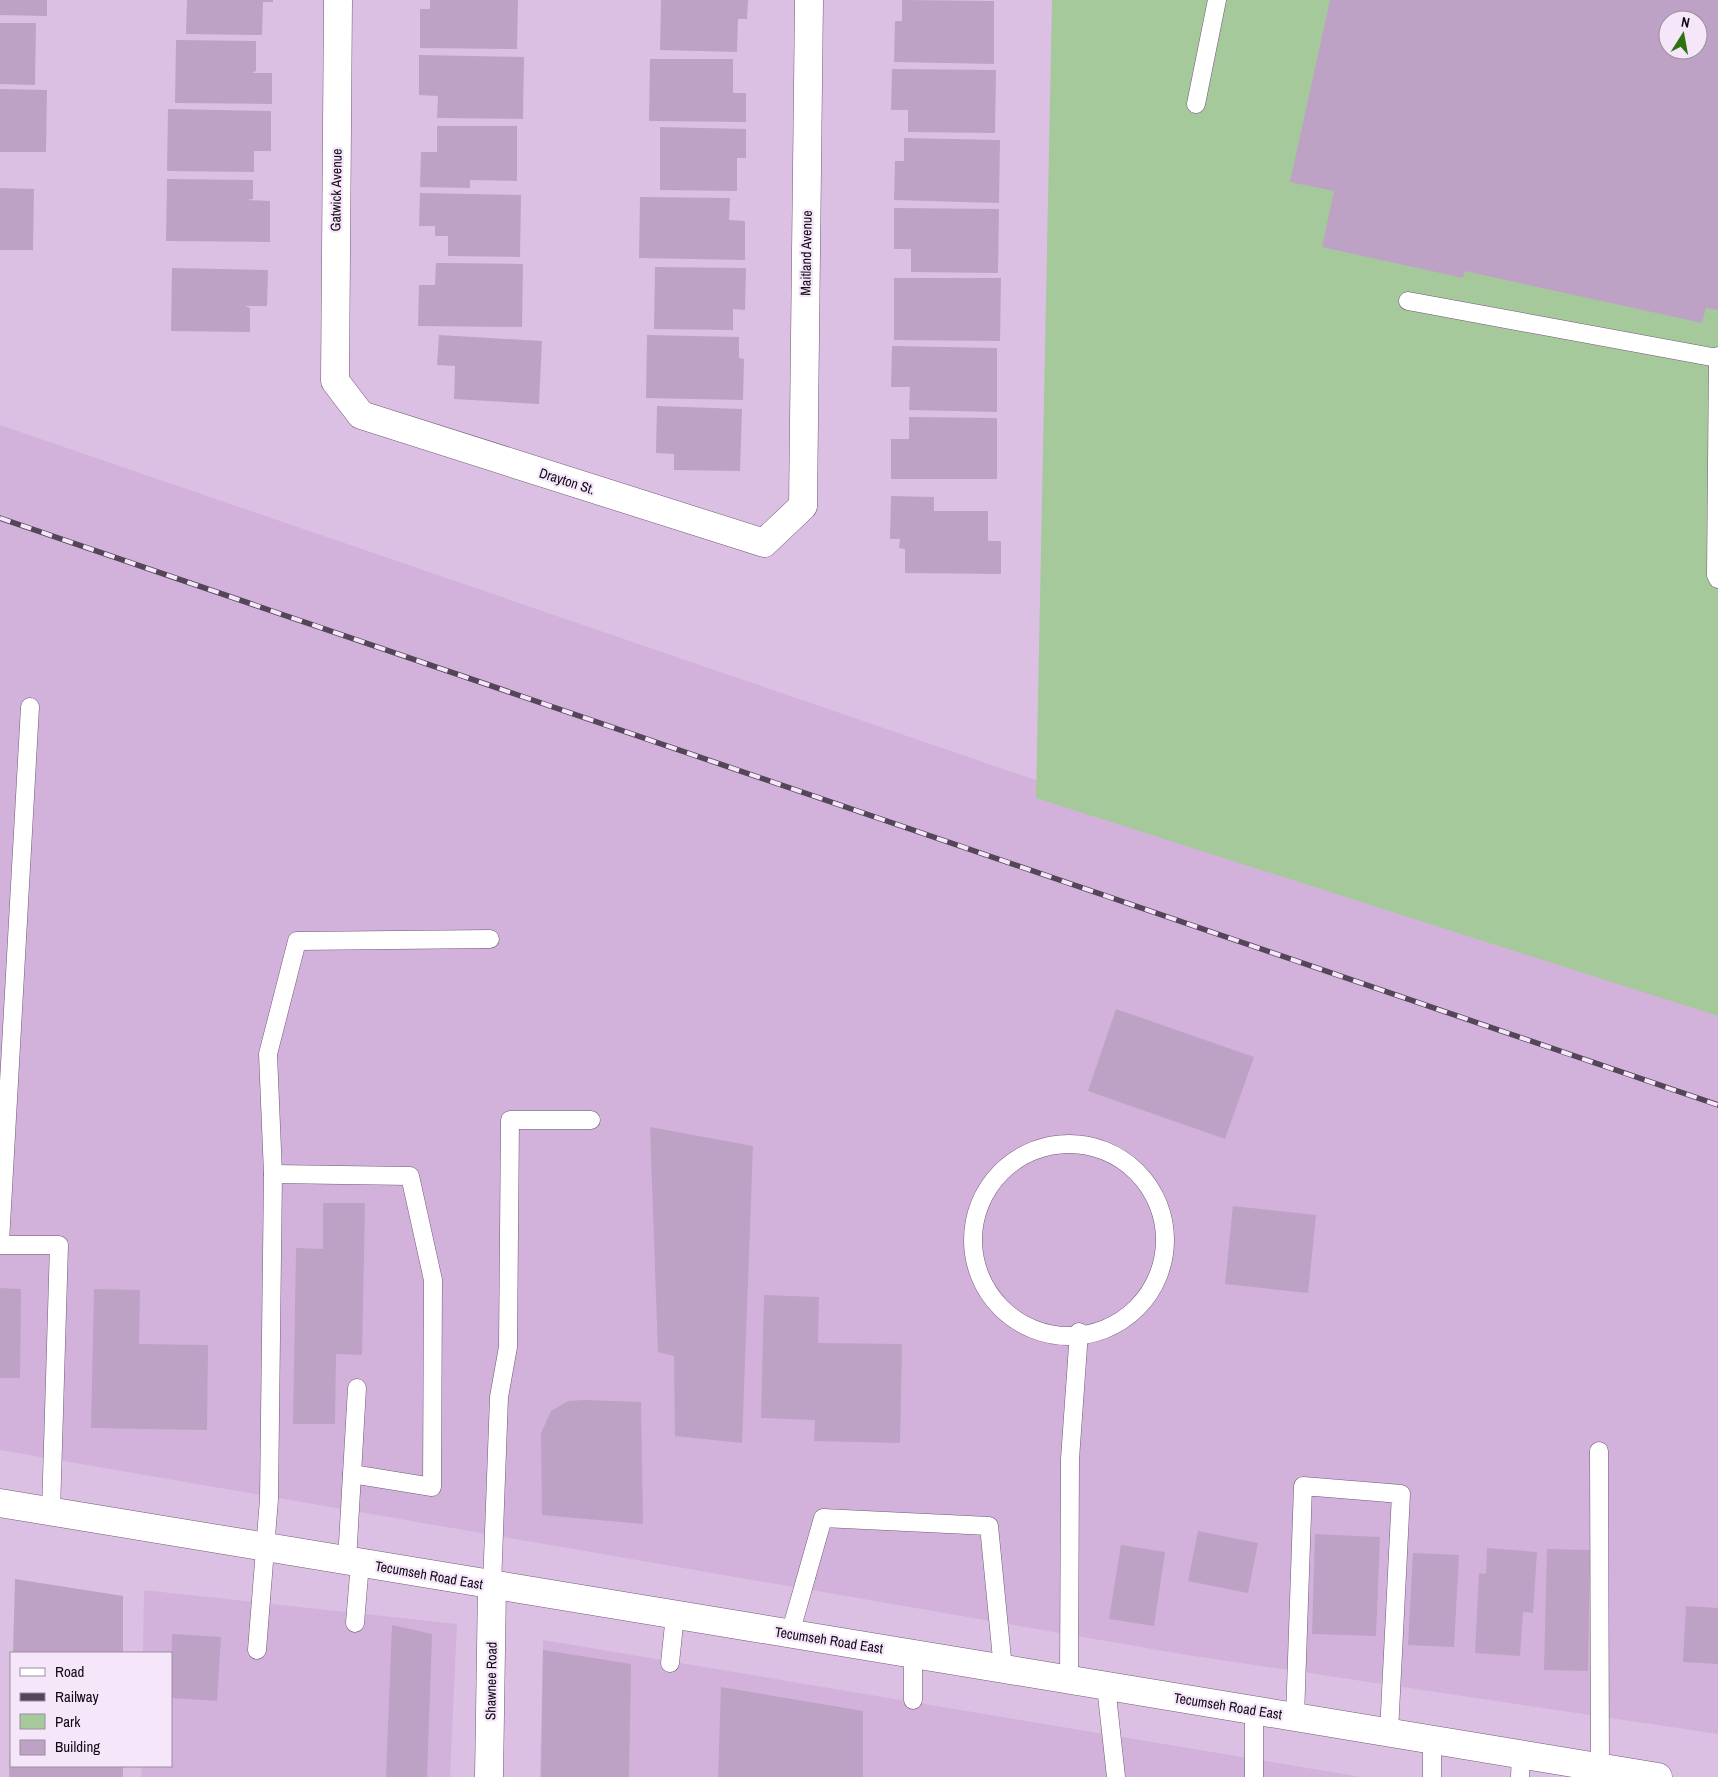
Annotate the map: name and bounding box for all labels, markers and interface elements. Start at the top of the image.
north arrow [1658,10,1708,60]
text: N [1680,13,1691,32]
street label: Gatwick Avenue [326,148,346,232]
street label: Maitland Avenue [796,210,816,296]
street label: Drayton St. [537,464,597,498]
street label: Tecumseh Road East [374,1557,484,1593]
street label: Tecumseh Road East [774,1623,884,1657]
street label: Shawnee Road [481,1642,501,1720]
legend [10,1652,172,1767]
text: Road [55,1661,84,1682]
text: Railway [55,1686,100,1707]
street label: Tecumseh Road East [1173,1689,1283,1723]
text: Park [55,1711,81,1732]
text: Building [55,1736,100,1757]

